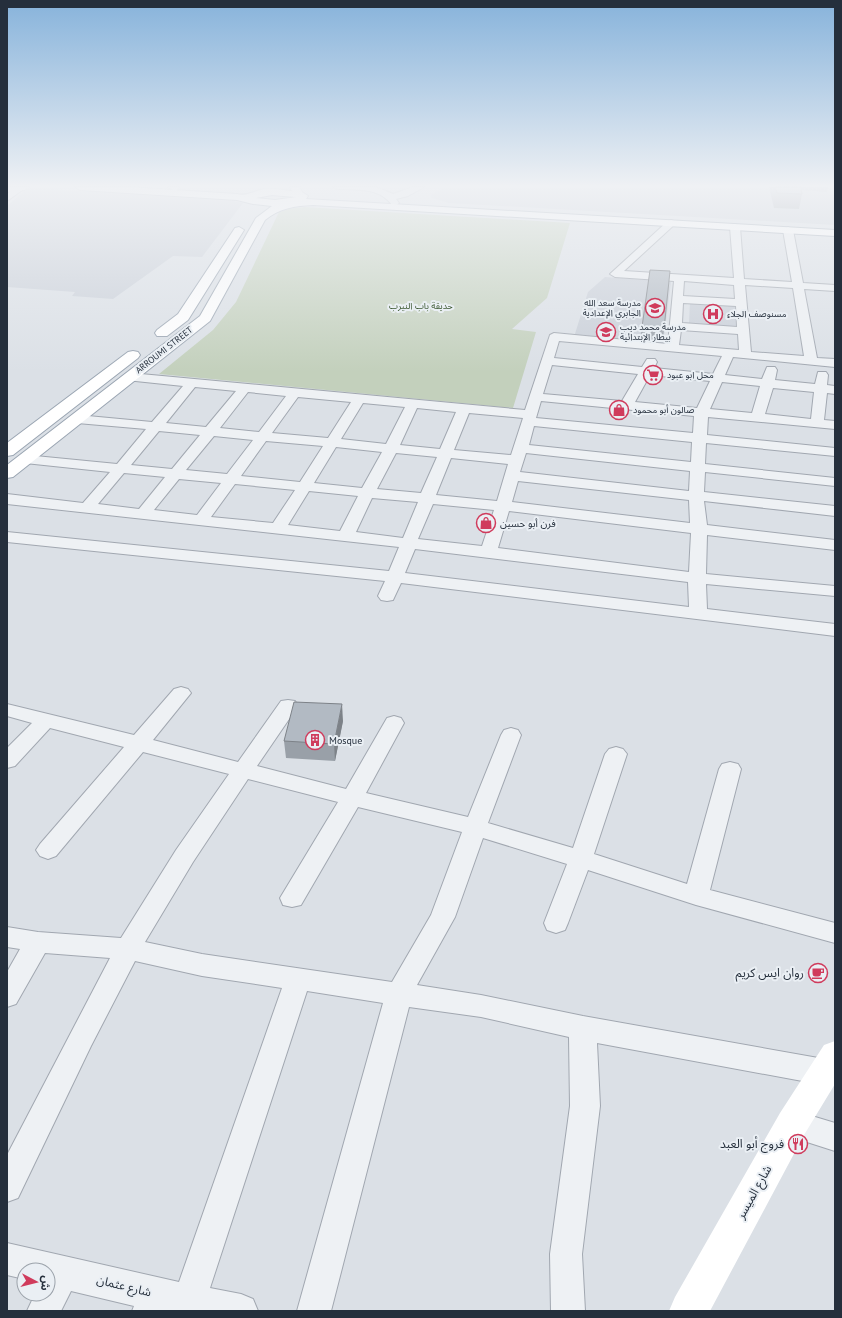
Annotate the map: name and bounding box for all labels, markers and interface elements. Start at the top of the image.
place label: مدرسة سعد الله الجابري الإعدادية [583,297,641,320]
school or university icon: مدرسة سعد الله الجابري الإعدادية [644,297,666,319]
park label: حديقة باب النيرب [389,300,453,312]
hospital icon: مسنوصف الجلاء [702,303,724,325]
place label: مسنوصف الجلاء [727,308,787,320]
school or university icon: مدرسة محمد ديب بيطار الإبتدائية [595,321,617,343]
place label: مدرسة محمد ديب بيطار الإبتدائية [620,321,686,343]
street label: ARROUMI STREET [133,324,194,375]
supermarket icon: محل ابو عبود [642,364,664,386]
place label: محل ابو عبود [667,369,714,381]
shop icon: صالون أبو محمود [608,399,630,421]
place label: صالون أبو محمود [633,404,694,416]
shop icon: فرن أبو حسين [475,512,497,534]
place label: فرن أبو حسين [500,517,556,530]
building icon: Mosque [304,729,326,751]
place label: Mosque [329,734,362,747]
cafe icon: روان ايس كريم [807,962,829,984]
place label: روان ايس كريم [735,965,804,982]
restaurant icon: فروج أبو العبد [787,1133,809,1155]
place label: فروج أبو العبد [720,1136,784,1153]
street label: شارع الميسر [732,1162,776,1223]
north arrow [16,1262,56,1302]
street label: شارع عثمان [95,1271,153,1301]
text: ش [38,1275,54,1292]

